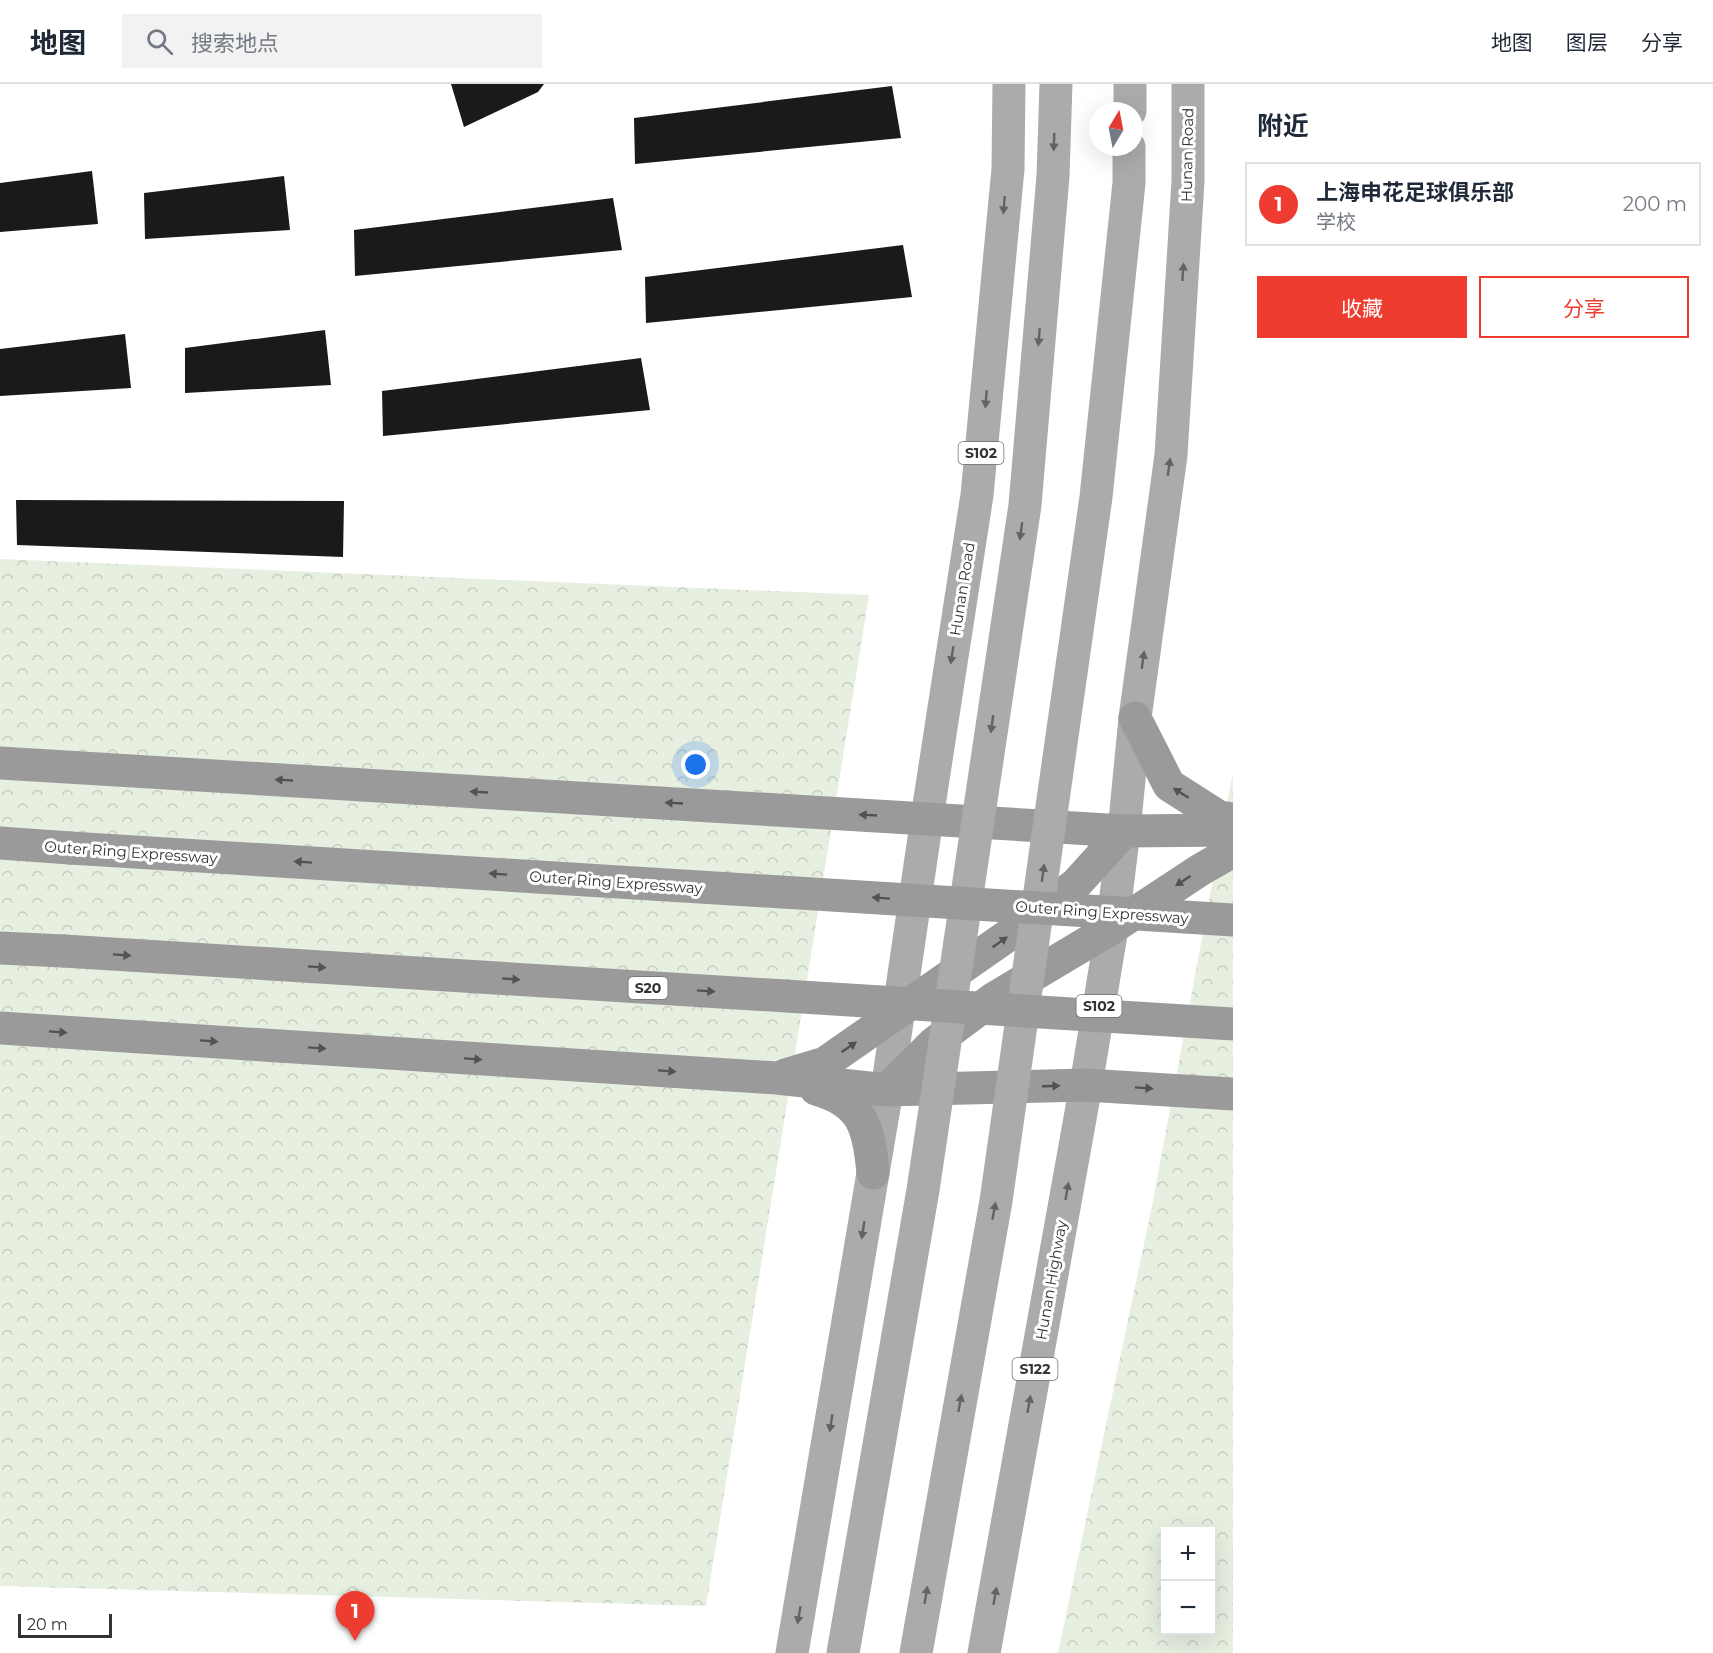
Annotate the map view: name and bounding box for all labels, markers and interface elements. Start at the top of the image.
search box [122,14,542,68]
icon: search [143,25,176,58]
text: 地图 [30,26,86,60]
text: 搜索地点 [191,30,279,57]
text: 地图 [1491,30,1533,55]
text: 图层 [1566,30,1608,55]
text: 分享 [1641,30,1683,55]
north arrow [1089,102,1143,156]
street label: Hunan Road [1177,108,1197,202]
text: 附近 [1257,110,1309,142]
one-way arrow [1049,133,1059,152]
text: 上海申花足球俱乐部 [1316,179,1514,206]
text: 1 [1275,192,1282,216]
text: 200 m [1623,192,1687,216]
one-way arrow [999,196,1009,215]
text: 学校 [1316,210,1356,234]
one-way arrow [1178,263,1187,282]
button: 收藏 [1257,276,1467,338]
button: 分享 [1479,276,1689,338]
one-way arrow [1034,327,1044,346]
one-way arrow [981,390,991,409]
road number: S102 [958,442,1004,464]
one-way arrow [1165,457,1174,476]
one-way arrow [1016,522,1025,541]
street label: Hunan Road [945,541,979,637]
one-way arrow [947,646,956,665]
one-way arrow [1138,650,1147,669]
one-way arrow [988,714,997,733]
your location [681,750,710,779]
one-way arrow [275,775,294,784]
one-way arrow [469,787,488,796]
one-way arrow [1173,788,1190,799]
one-way arrow [664,799,683,808]
one-way arrow [859,810,878,819]
street label: Outer Ring Expressway [44,836,219,868]
one-way arrow [294,858,313,867]
one-way arrow [1038,863,1047,882]
street label: Outer Ring Expressway [529,866,704,898]
one-way arrow [488,870,507,879]
one-way arrow [1175,876,1191,887]
one-way arrow [872,894,891,903]
street label: Outer Ring Expressway [1015,896,1190,928]
one-way arrow [991,936,1007,948]
one-way arrow [112,950,131,960]
one-way arrow [307,962,326,972]
one-way arrow [502,974,521,984]
road number: S20 [628,977,668,999]
one-way arrow [696,987,715,996]
road number: S102 [1076,995,1122,1017]
one-way arrow [49,1027,68,1036]
one-way arrow [200,1037,219,1046]
one-way arrow [841,1041,857,1052]
one-way arrow [307,1044,326,1053]
one-way arrow [463,1054,482,1063]
one-way arrow [658,1066,677,1076]
one-way arrow [1041,1081,1060,1090]
one-way arrow [1134,1084,1153,1093]
one-way arrow [1063,1181,1072,1200]
one-way arrow [990,1202,999,1221]
street label: Hunan Highway [1031,1218,1071,1341]
one-way arrow [859,1221,868,1240]
road number: S122 [1012,1358,1058,1380]
one-way arrow [956,1394,965,1413]
one-way arrow [1025,1394,1034,1413]
one-way arrow [826,1413,835,1432]
map controls [1161,1527,1215,1635]
button: + [1161,1527,1215,1581]
button: − [1161,1581,1215,1635]
one-way arrow [922,1586,931,1605]
one-way arrow [991,1586,1000,1605]
pin: 1 [336,1592,374,1641]
one-way arrow [794,1606,803,1625]
scale bar [18,1611,112,1638]
text: 20 m [27,1615,68,1634]

